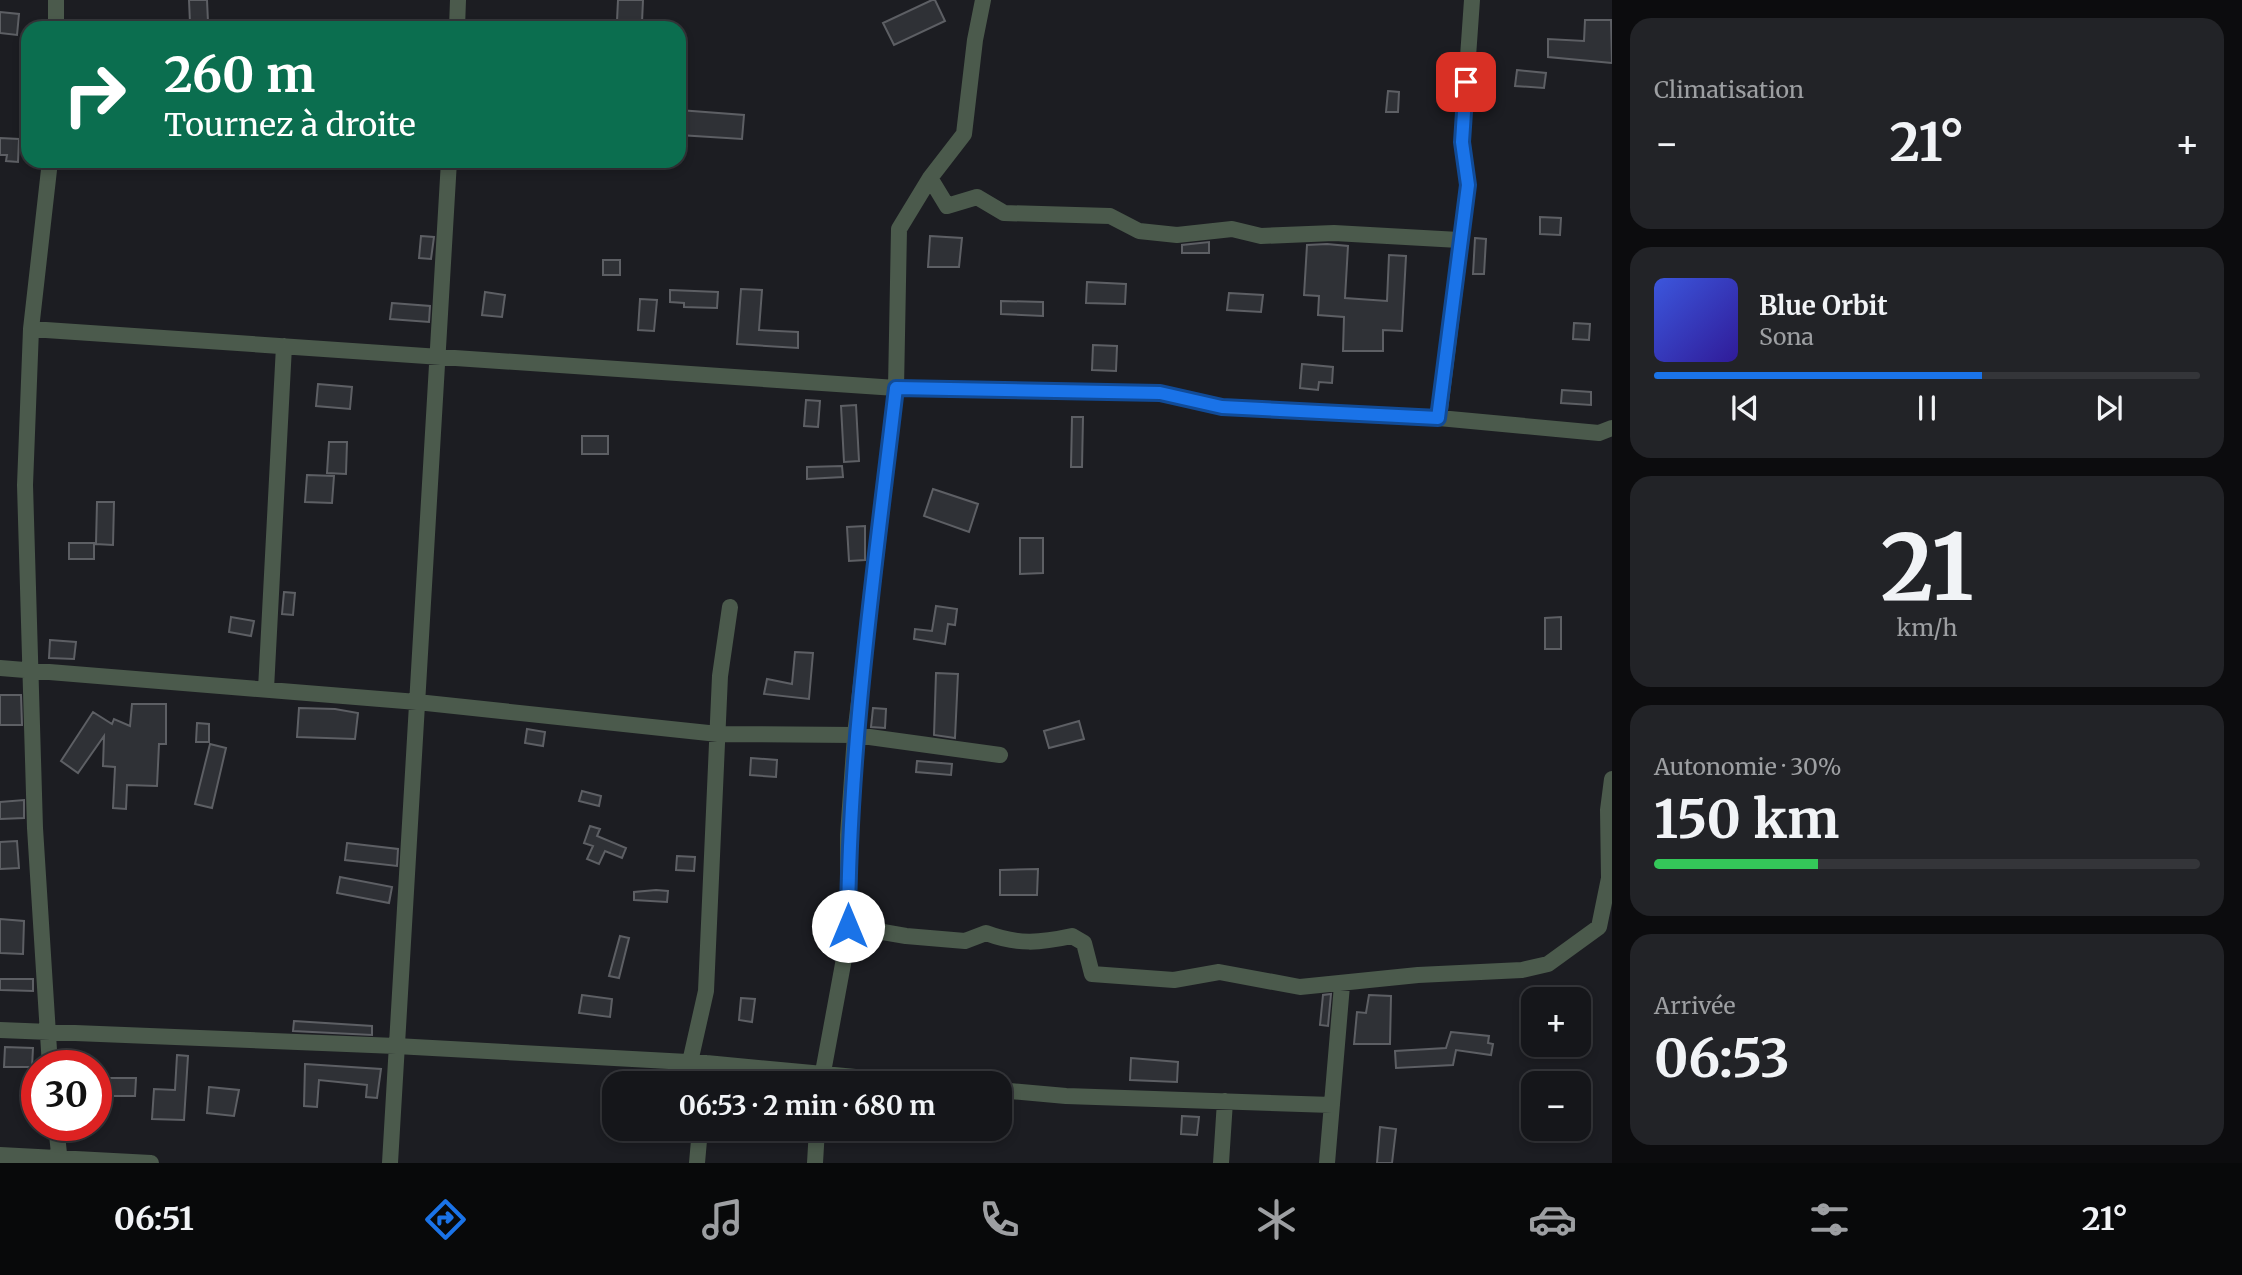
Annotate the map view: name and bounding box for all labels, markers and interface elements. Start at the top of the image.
text: 260 m [164,44,315,105]
icon: right [49,49,140,140]
pin [1436,52,1496,112]
icon: arrive [1447,63,1485,101]
text: Climatisation [1654,75,1804,104]
text: Tournez à droite [164,105,416,145]
text: 21° [1889,110,1965,175]
text: − [1654,120,1679,167]
text: + [2175,120,2200,167]
text: Blue Orbit [1759,289,1888,322]
text: Sona [1759,322,1814,351]
icon: previous [1726,389,1764,427]
icon: pause [1908,389,1946,427]
icon: next [2090,389,2128,427]
text: 21 [1880,510,1974,625]
text: km/h [1897,613,1957,642]
text: Autonomie · 30% [1654,752,1841,781]
text: 150 km [1654,787,1839,852]
position arrow [811,889,885,963]
map controls [1521,987,1591,1141]
button: + [1521,987,1591,1057]
text: Arrivée [1654,991,1736,1020]
text: 06:53 [1654,1026,1790,1091]
speed limit sign: 30 [21,1050,112,1141]
button: − [1521,1071,1591,1141]
text: 06:53 · 2 min · 680 m [679,1089,935,1122]
icon: directions [421,1195,470,1244]
icon: music [698,1195,747,1244]
icon: phone [975,1195,1024,1244]
icon: climate [1252,1195,1301,1244]
icon: car [1528,1195,1577,1244]
icon: filters [1805,1195,1854,1244]
text: 06:51 [114,1199,194,1239]
text: 21° [2082,1199,2128,1239]

